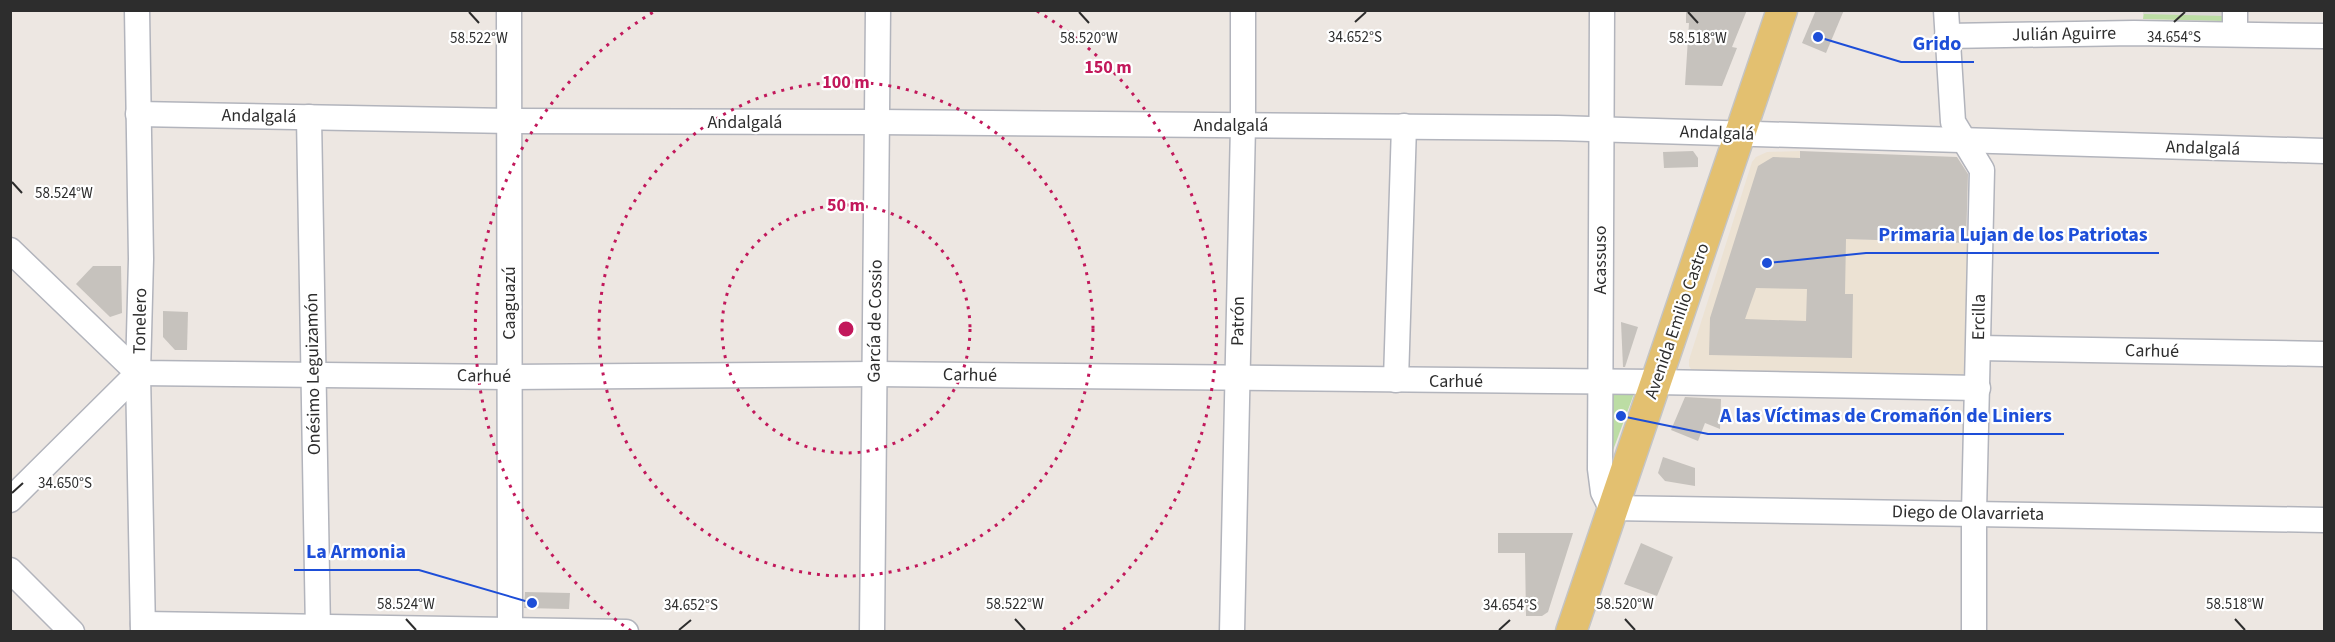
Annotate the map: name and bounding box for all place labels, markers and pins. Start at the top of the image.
callout: Grido [1901,24,1974,62]
callout: Primaria Lujan de los Patriotas [1866,215,2159,253]
centre of rings [836,319,856,339]
callout: A las Víctimas de Cromañón de Liniers [1708,396,2064,434]
callout: La Armonia [294,532,419,570]

